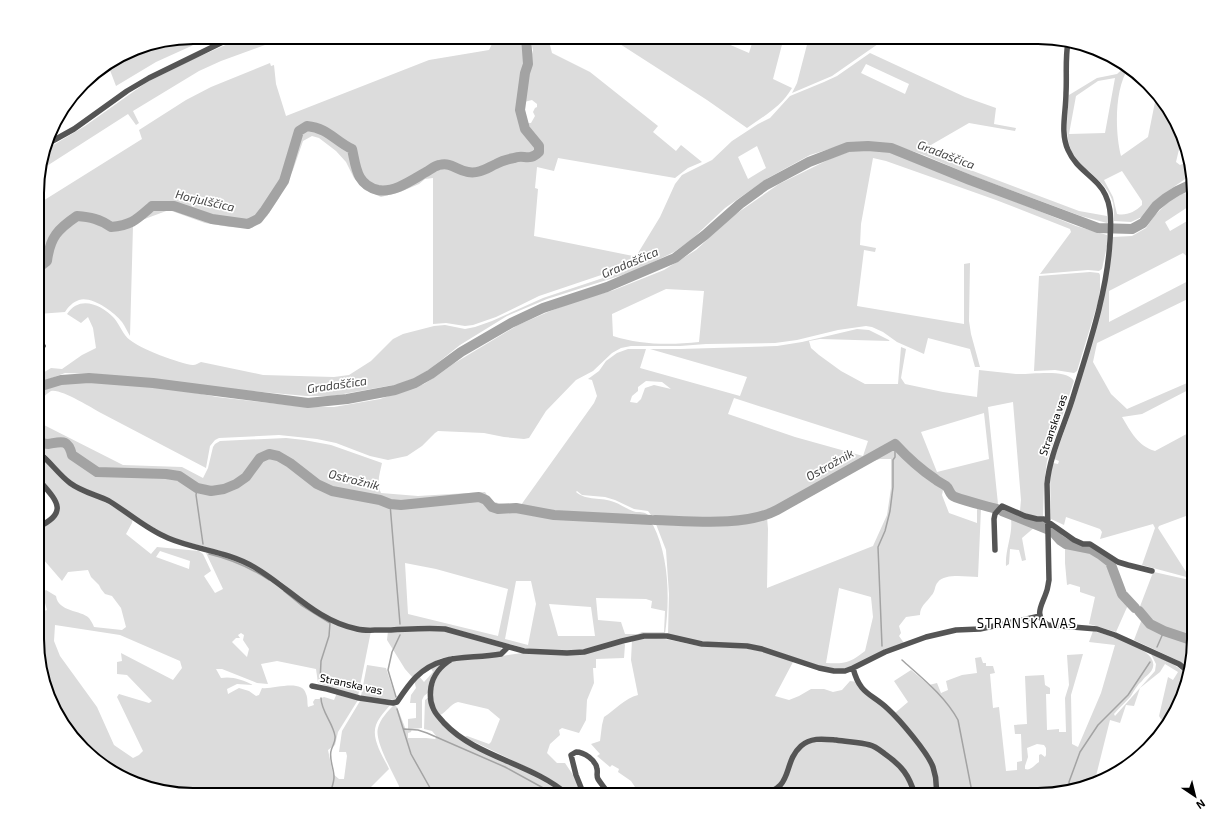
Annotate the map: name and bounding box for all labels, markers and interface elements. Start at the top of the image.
water label: Gradaščica [916,137,977,171]
water label: Horjulščica [174,186,236,215]
water label: Gradaščica [599,244,660,280]
water label: Gradaščica [306,373,368,395]
street label: Stranska vas [1036,392,1069,457]
water label: Ostrožnik [803,445,856,483]
water label: Ostrožnik [327,466,381,492]
district label: STRANSKA VAS [977,615,1077,631]
street label: Stranska vas [318,671,384,697]
north arrow [1175,776,1215,816]
text: N [1194,797,1208,812]

